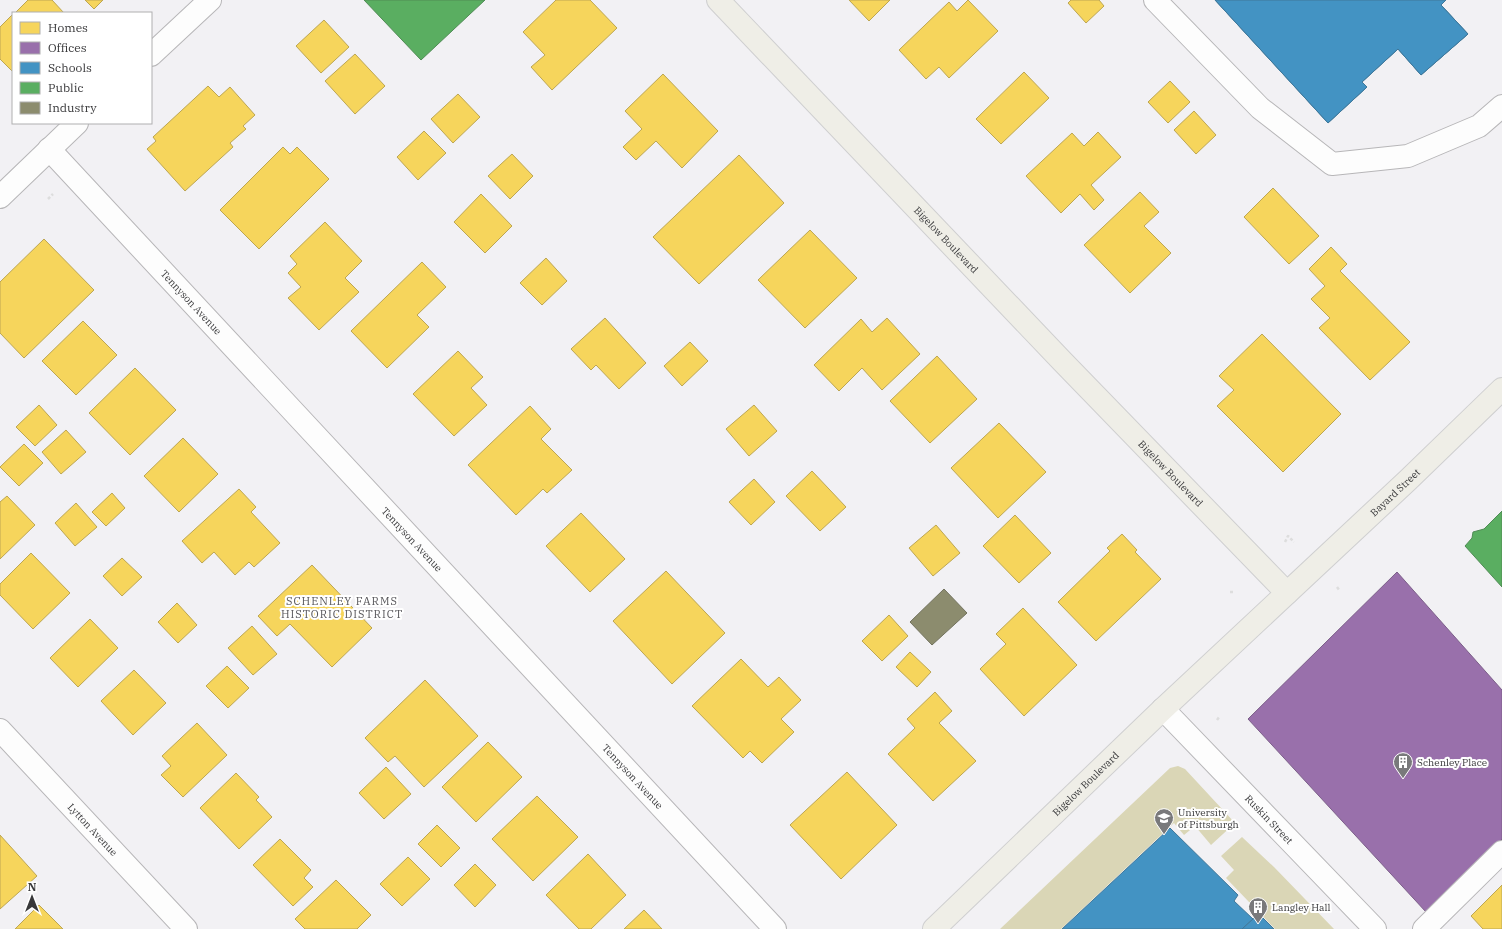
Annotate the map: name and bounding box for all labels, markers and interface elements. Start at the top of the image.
legend [12,12,152,124]
text: Homes [48,20,88,35]
text: Offices [48,40,87,55]
text: Schools [48,60,92,75]
text: Public [48,80,84,95]
text: Industry [48,100,97,115]
street label: Bigelow Boulevard [911,203,981,276]
street label: Tennyson Avenue [158,267,225,337]
street label: Bigelow Boulevard [1136,437,1206,509]
street label: Bayard Street [1367,465,1423,519]
street label: Tennyson Avenue [379,504,445,574]
district label: SCHENLEY FARMS HISTORIC DISTRICT [281,594,403,621]
street label: Tennyson Avenue [600,741,666,811]
street label: Bigelow Boulevard [1049,749,1121,818]
building icon: Schenley Place [1392,751,1414,779]
place label: Schenley Place [1417,756,1487,769]
street label: Ruskin Street [1242,792,1296,847]
street label: Lytton Avenue [65,800,121,858]
place label: University of Pittsburgh [1178,806,1239,831]
school or university icon: University of Pittsburgh [1153,807,1175,835]
north arrow [12,877,52,917]
text: N [28,880,37,894]
building icon: Langley Hall [1247,896,1269,924]
place label: Langley Hall [1272,901,1331,914]

